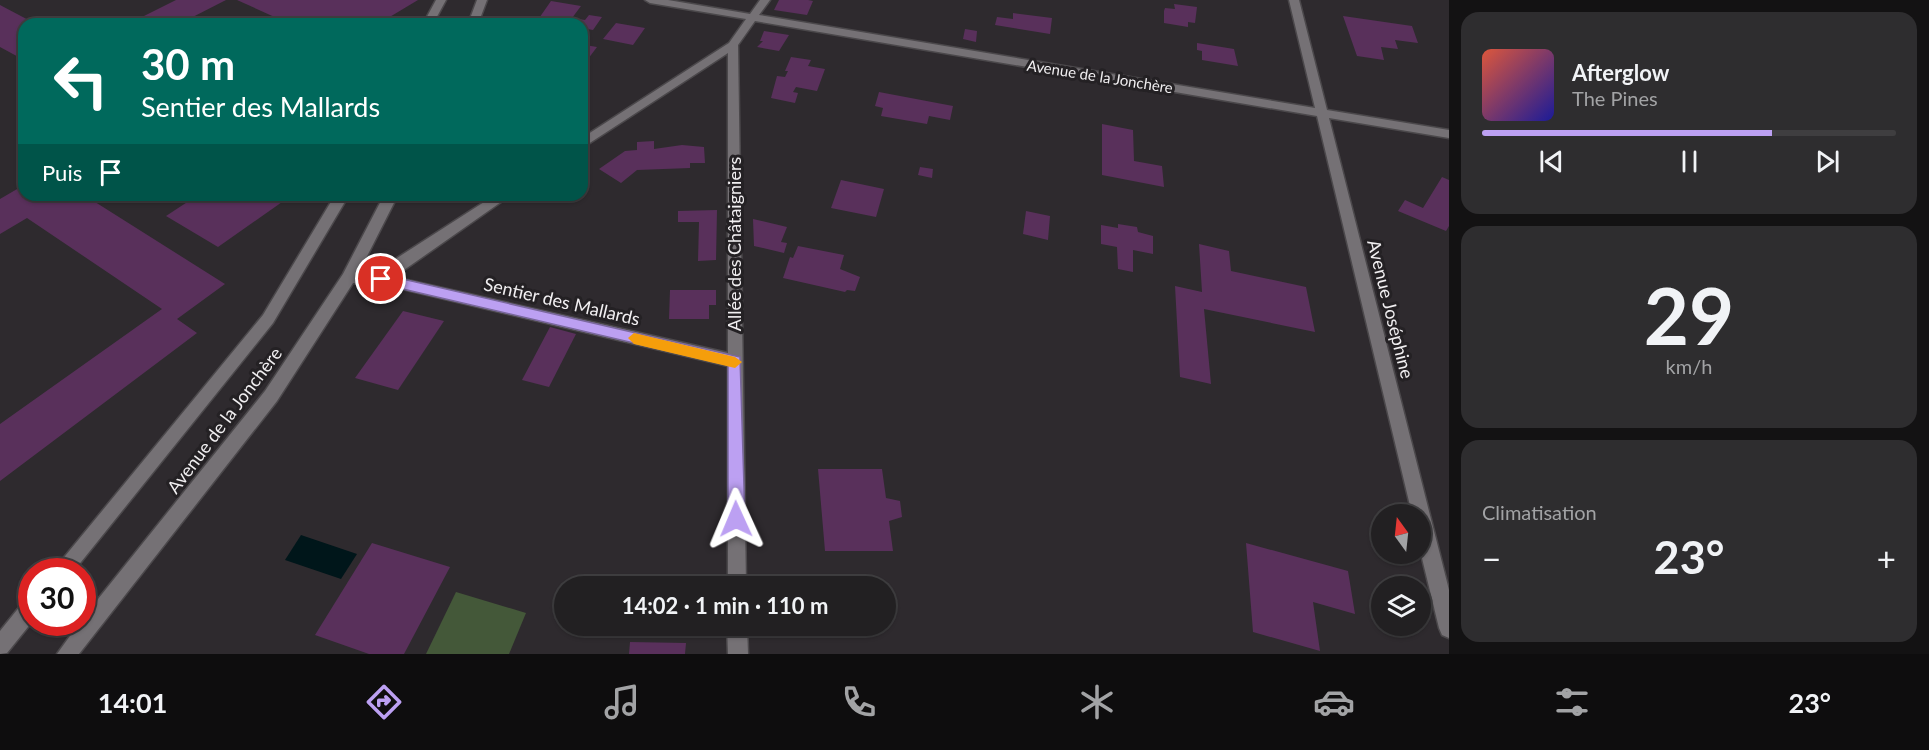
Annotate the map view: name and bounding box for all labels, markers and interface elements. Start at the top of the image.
text: 30 m [141,39,235,89]
icon: left [42,42,120,120]
street label: Avenue de la Jonchère [1026,56,1174,96]
text: Afterglow [1572,59,1669,86]
text: The Pines [1572,86,1658,110]
text: Sentier des Mallards [141,90,380,123]
icon: previous [1535,145,1568,178]
icon: pause [1673,145,1706,178]
icon: next [1811,145,1844,178]
icon: arrive [94,156,127,189]
street label: Allée des Châtaigniers [723,157,745,331]
text: Puis [42,159,82,186]
street label: Avenue Joséphine [1363,237,1419,381]
pin [355,253,406,304]
icon: arrive [364,262,397,295]
text: 29 [1644,268,1734,362]
street label: Sentier des Mallards [482,272,642,330]
street label: Avenue de la Jonchère [162,343,286,497]
text: km/h [1666,354,1712,378]
position arrow [704,487,768,551]
text: Climatisation [1482,500,1597,524]
north arrow [1371,504,1431,564]
map controls [1371,504,1431,636]
text: 23° [1654,530,1724,584]
text: − [1482,538,1501,578]
text: + [1877,538,1896,578]
speed limit sign: 30 [18,558,96,636]
button: layers [1371,576,1431,636]
text: 14:02 · 1 min · 110 m [622,592,828,619]
icon: directions [363,681,405,723]
icon: music [601,681,643,723]
icon: phone [838,681,880,723]
icon: climate [1076,681,1118,723]
icon: car [1313,681,1355,723]
icon: filters [1551,681,1593,723]
text: 14:01 [98,686,167,719]
text: 23° [1789,686,1831,719]

